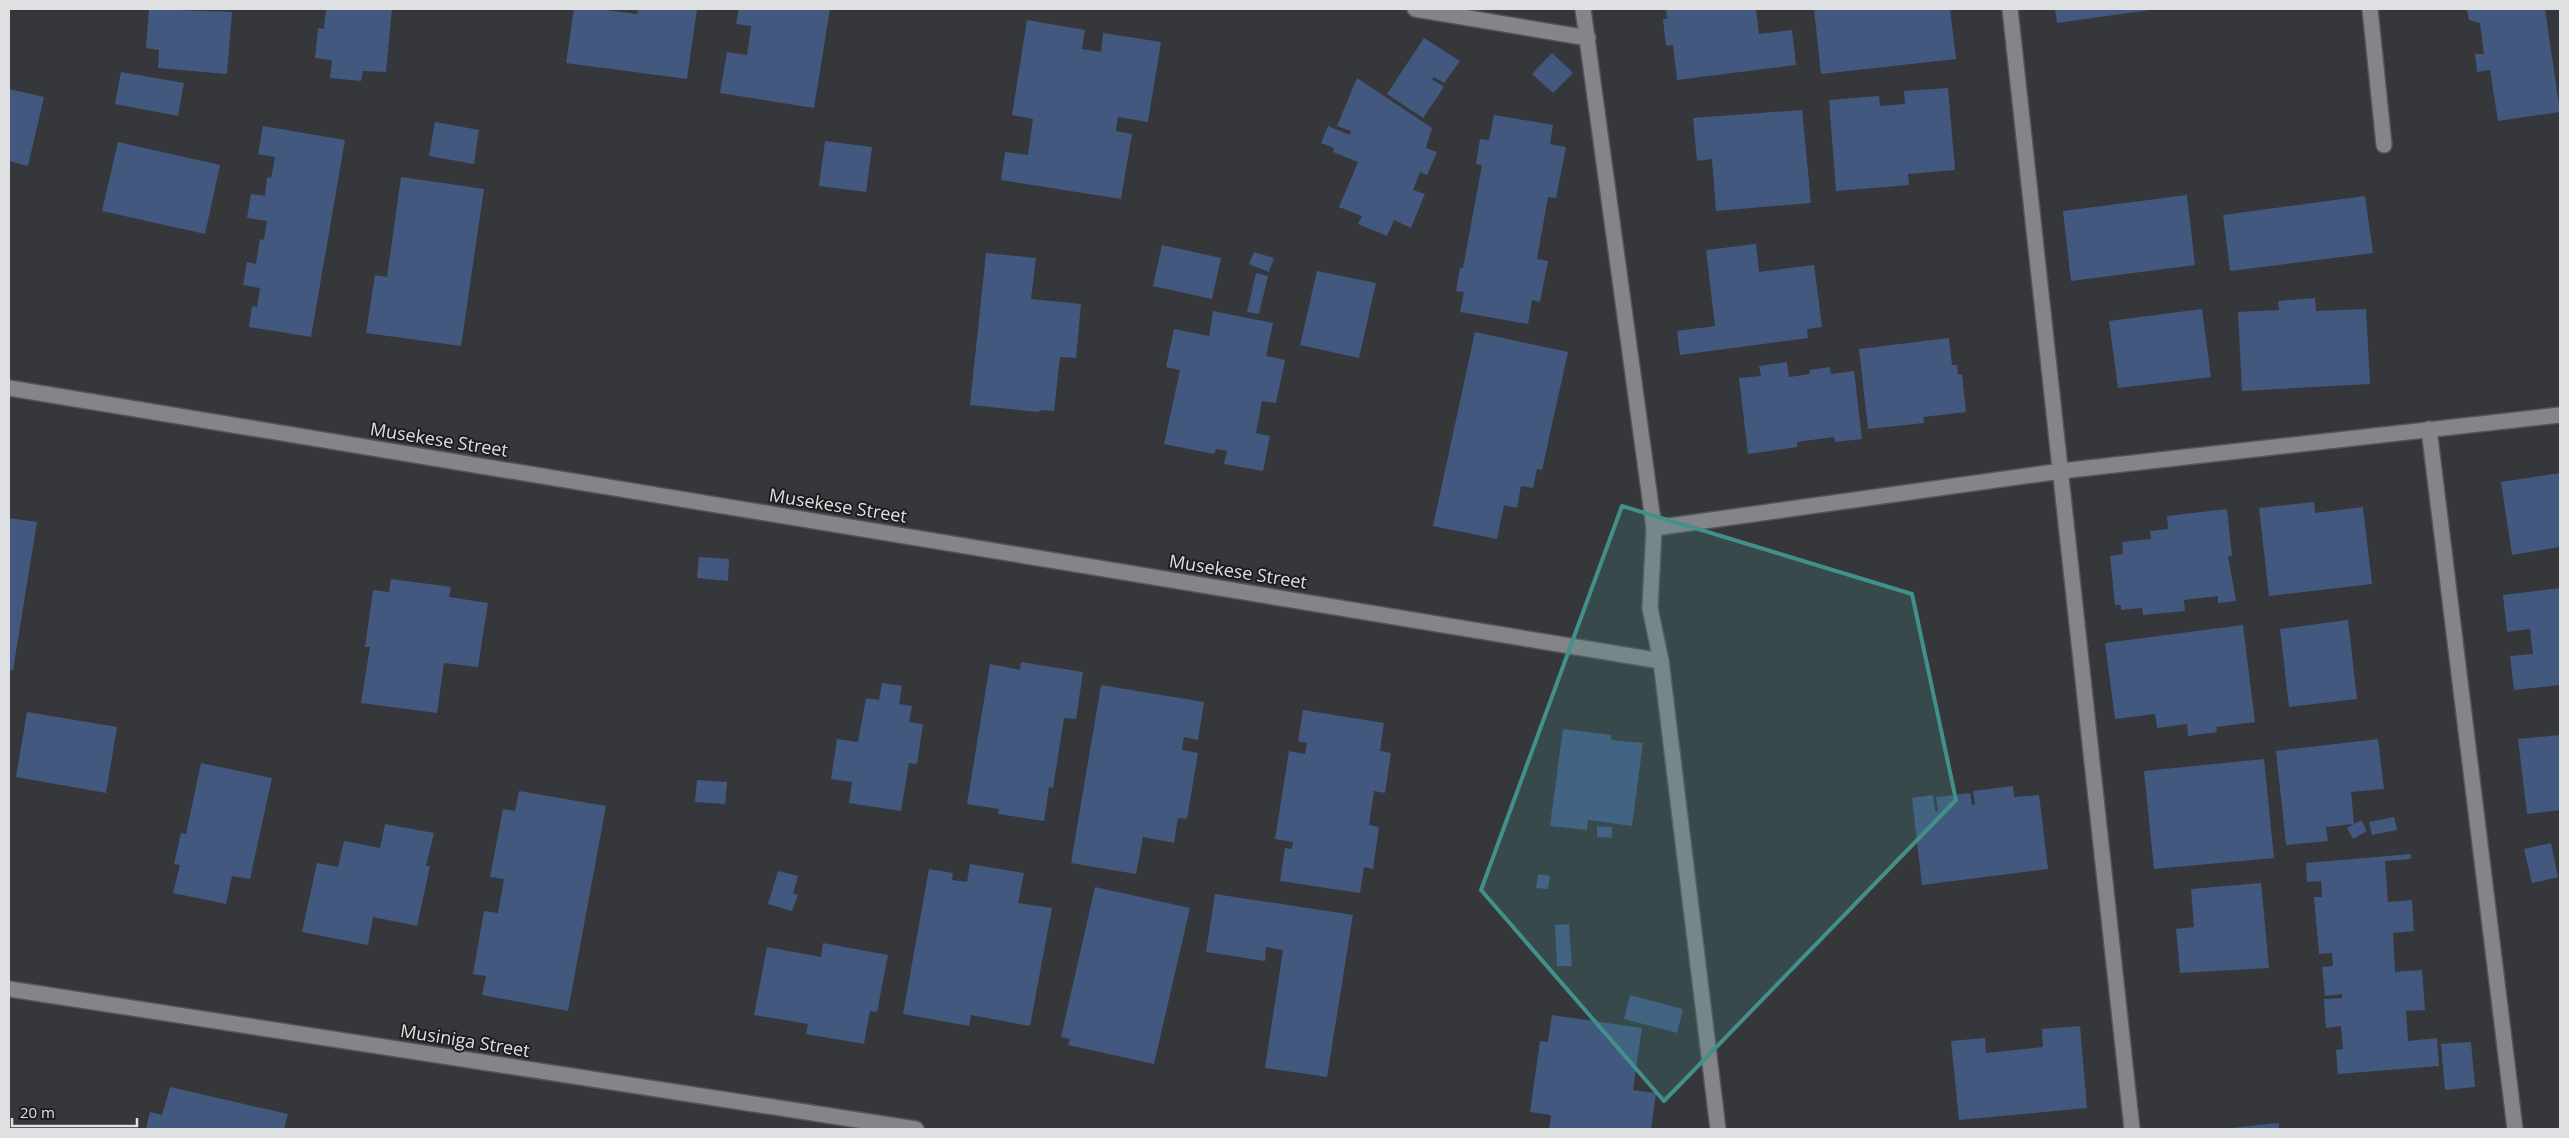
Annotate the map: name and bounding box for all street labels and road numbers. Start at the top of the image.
street label: Musekese Street [369,416,510,462]
street label: Musekese Street [768,482,909,528]
street label: Musekese Street [1168,548,1309,594]
street label: Musiniga Street [399,1018,532,1062]

